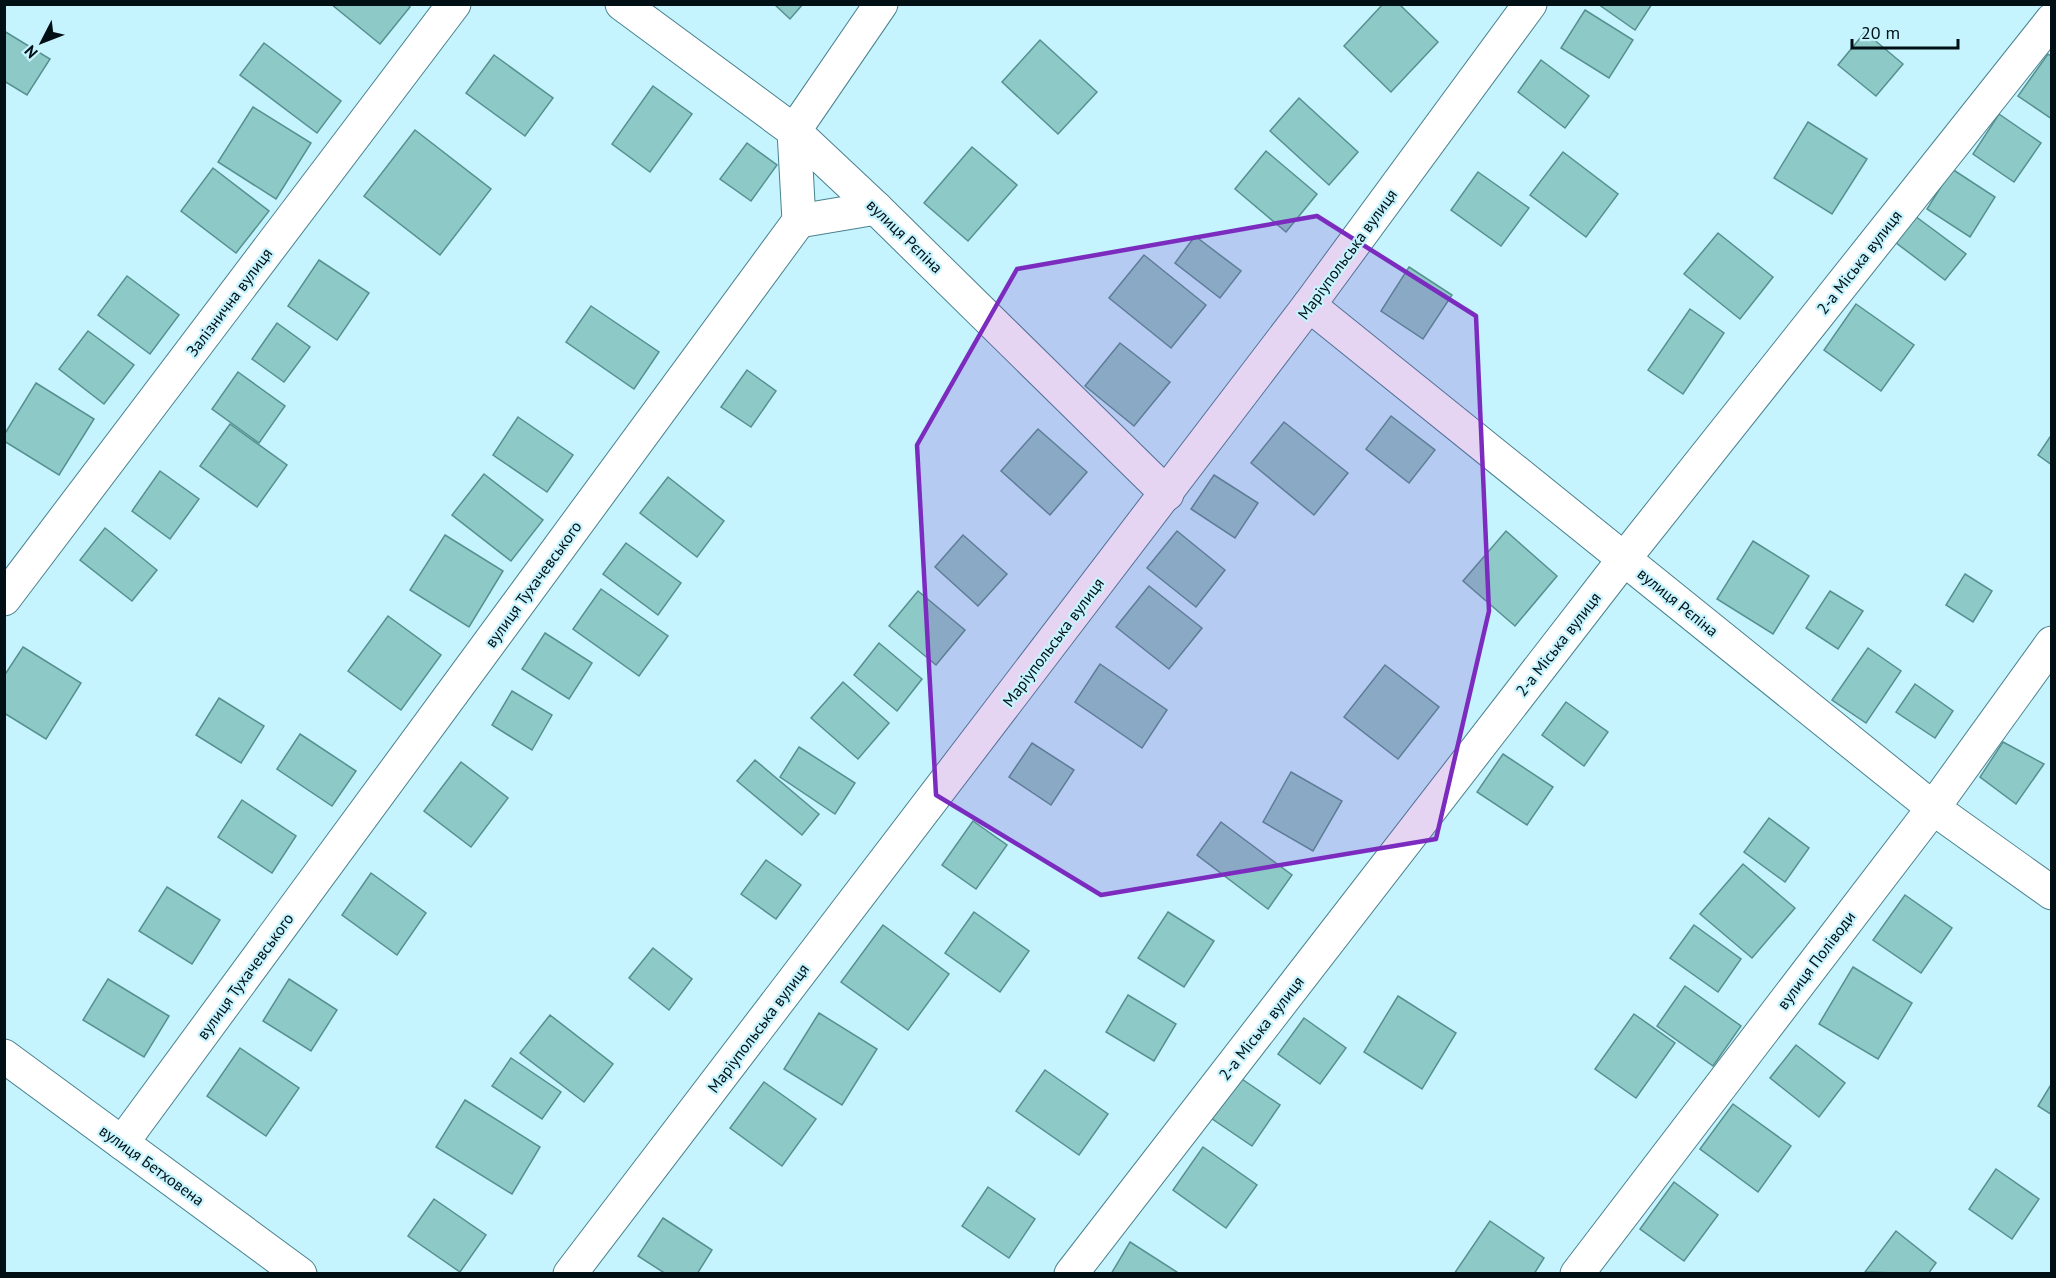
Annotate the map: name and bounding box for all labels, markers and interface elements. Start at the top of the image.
north arrow [12,12,72,72]
scale bar [1852,12,1958,50]
text: 20 m [1861,21,1900,44]
text: N [20,41,42,63]
street label: Маріупольська вулиця [1293,185,1401,323]
street label: вулиця Рєпіна [863,195,947,277]
street label: 2-а Міська вулиця [1812,206,1906,318]
street label: Залізнична вулиця [182,244,276,360]
street label: вулиця Тухачевського [480,517,586,651]
street label: вулиця Рєпіна [1634,563,1722,641]
street label: Маріупольська вулиця [998,574,1108,710]
street label: 2-а Міська вулиця [1511,588,1605,700]
street label: вулиця Поліводи [1773,907,1859,1013]
street label: вулиця Тухачевського [192,909,298,1043]
street label: Маріупольська вулиця [703,960,813,1096]
street label: 2-а Міська вулиця [1214,972,1308,1084]
street label: вулиця Бетховена [96,1120,208,1210]

